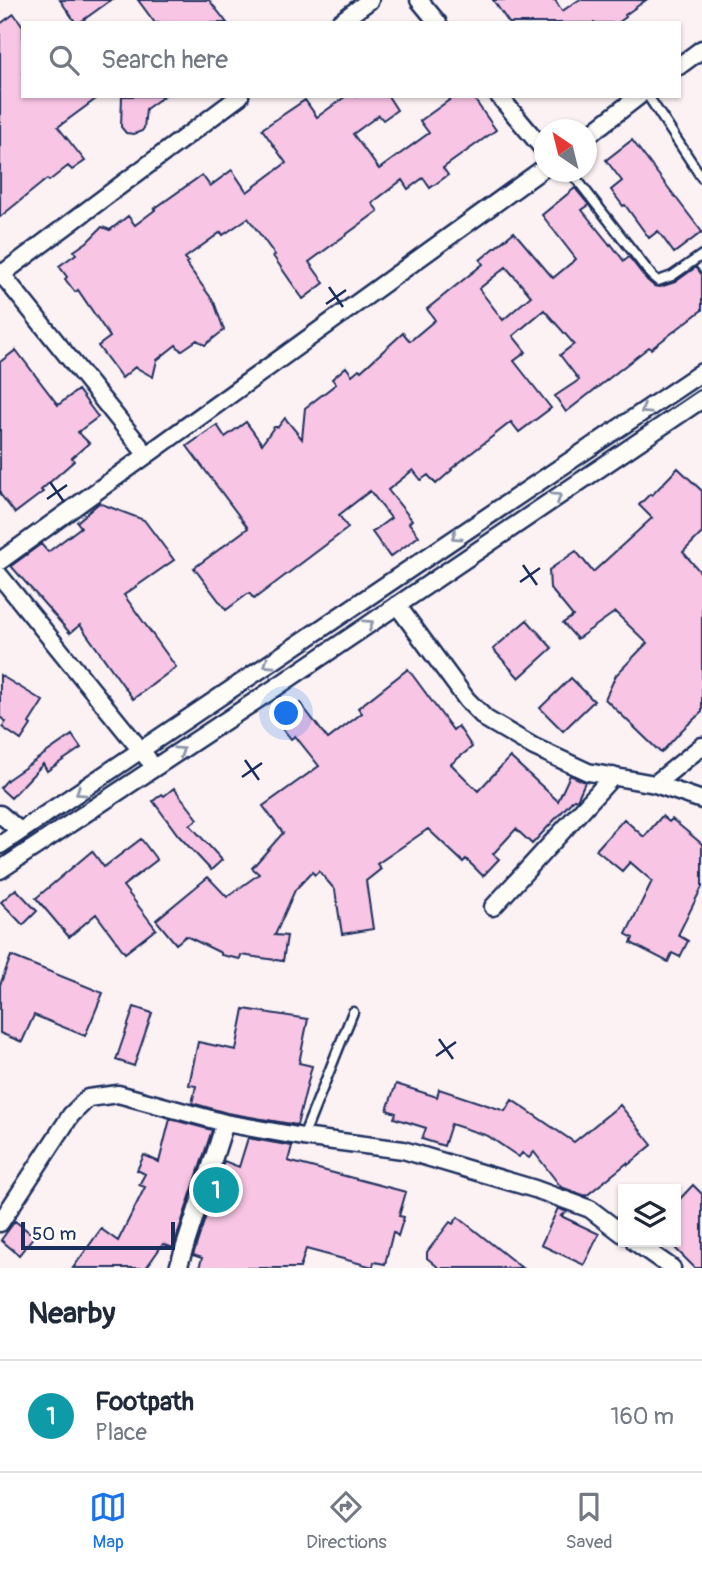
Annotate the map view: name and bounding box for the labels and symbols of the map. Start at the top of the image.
north arrow [534,119,597,182]
one-way arrow [640,401,653,414]
one-way arrow [549,493,562,505]
one-way arrow [451,528,464,541]
one-way arrow [361,619,374,632]
one-way arrow [263,656,276,668]
your location [269,696,303,730]
one-way arrow [172,747,185,760]
one-way arrow [75,784,88,796]
pin: 1 [193,1164,239,1216]
scale bar [21,1219,175,1251]

